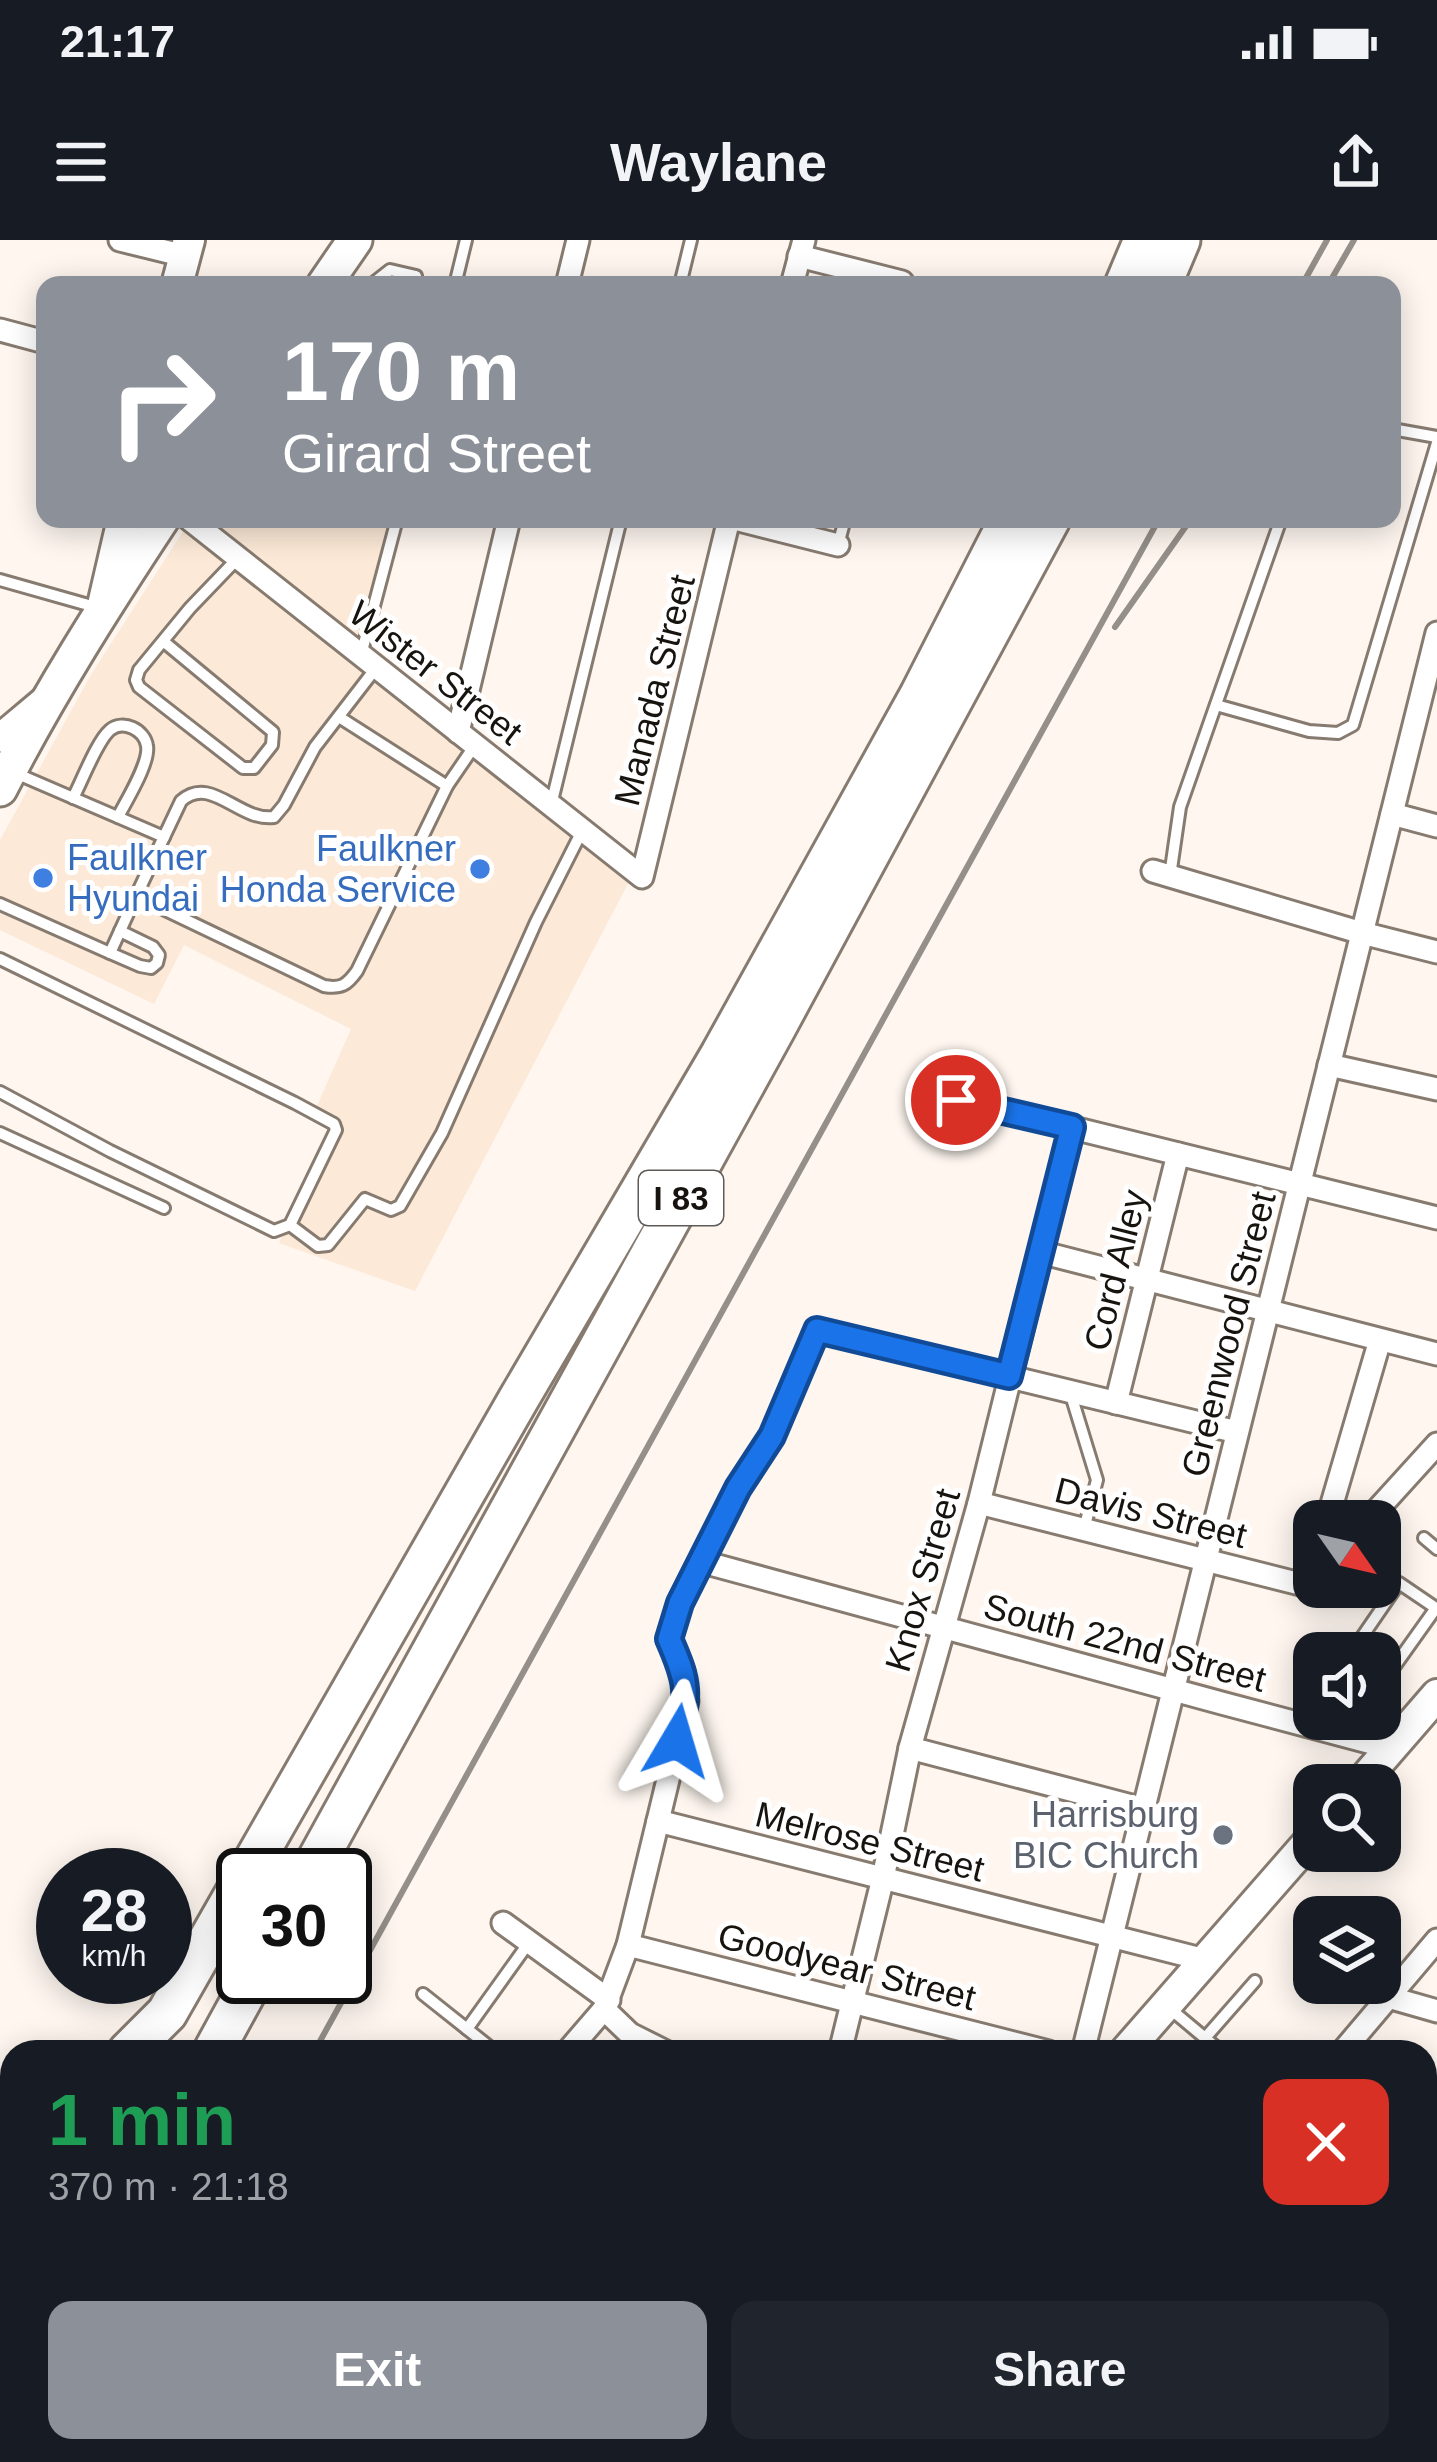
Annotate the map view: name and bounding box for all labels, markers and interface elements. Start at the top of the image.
text: 21:17 [60,16,175,67]
icon: menu [48,129,114,195]
icon: share [1323,129,1389,195]
text: Waylane [610,132,827,192]
icon: right [84,324,240,480]
text: 170 m [282,324,520,418]
text: Girard Street [282,423,591,483]
street label: Manada Street [606,571,703,810]
street label: Wister Street [341,592,530,753]
place label: Faulkner Honda Service [220,828,456,910]
place label: Faulkner Hyundai [67,837,207,919]
marker: Faulkner Honda Service [467,856,493,882]
marker: Faulkner Hyundai [30,865,56,891]
pin [905,1049,1007,1151]
icon: arrive [923,1067,989,1133]
road number: I 83 [639,1171,723,1225]
street label: Cord Alley [1076,1186,1155,1355]
street label: Greenwood Street [1173,1187,1284,1481]
street label: Davis Street [1051,1469,1251,1556]
street label: Knox Street [877,1484,968,1676]
north arrow [1293,1500,1401,1608]
map controls [1293,1500,1401,2004]
street label: South 22nd Street [979,1585,1270,1700]
button: sound [1293,1632,1401,1740]
position arrow [614,1678,740,1804]
button: search [1293,1764,1401,1872]
street label: Melrose Street [751,1793,988,1890]
place label: Harrisburg BIC Church [1013,1794,1199,1876]
marker: Harrisburg BIC Church [1210,1822,1236,1848]
speed limit sign: 30 [216,1848,372,2004]
text: 28 [81,1877,147,1944]
button: layers [1293,1896,1401,2004]
street label: Goodyear Street [714,1915,980,2018]
text: km/h [81,1939,147,1972]
button: close [1263,2079,1389,2205]
text: 1 min [48,2080,236,2160]
text: 370 m · 21:18 [48,2165,289,2208]
button: Exit [48,2301,707,2439]
button: Share [731,2301,1389,2439]

